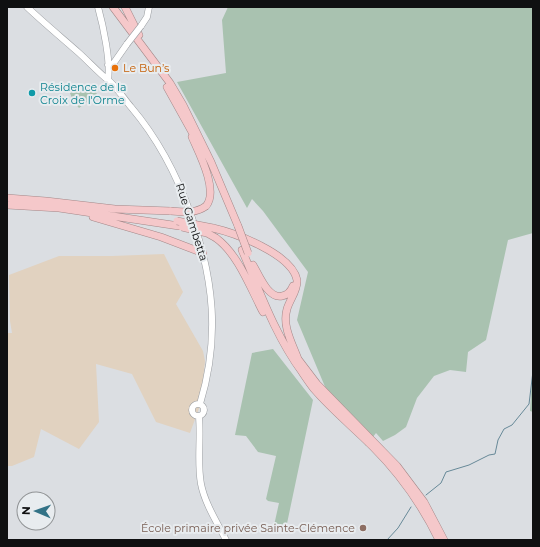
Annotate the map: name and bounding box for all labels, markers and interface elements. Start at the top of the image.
place label: Le Bun’s [123,61,170,75]
marker: Le Bun’s [110,63,120,73]
place label: Résidence de la Croix de l'Orme [40,80,127,107]
marker: Résidence de la Croix de l'Orme [27,88,37,98]
street label: Rue Gambetta [173,181,211,263]
north arrow [16,491,56,531]
text: N [19,506,33,515]
place label: École primaire privée Sainte-Clémence [141,521,355,535]
marker: École primaire privée Sainte-Clémence [358,523,368,533]

